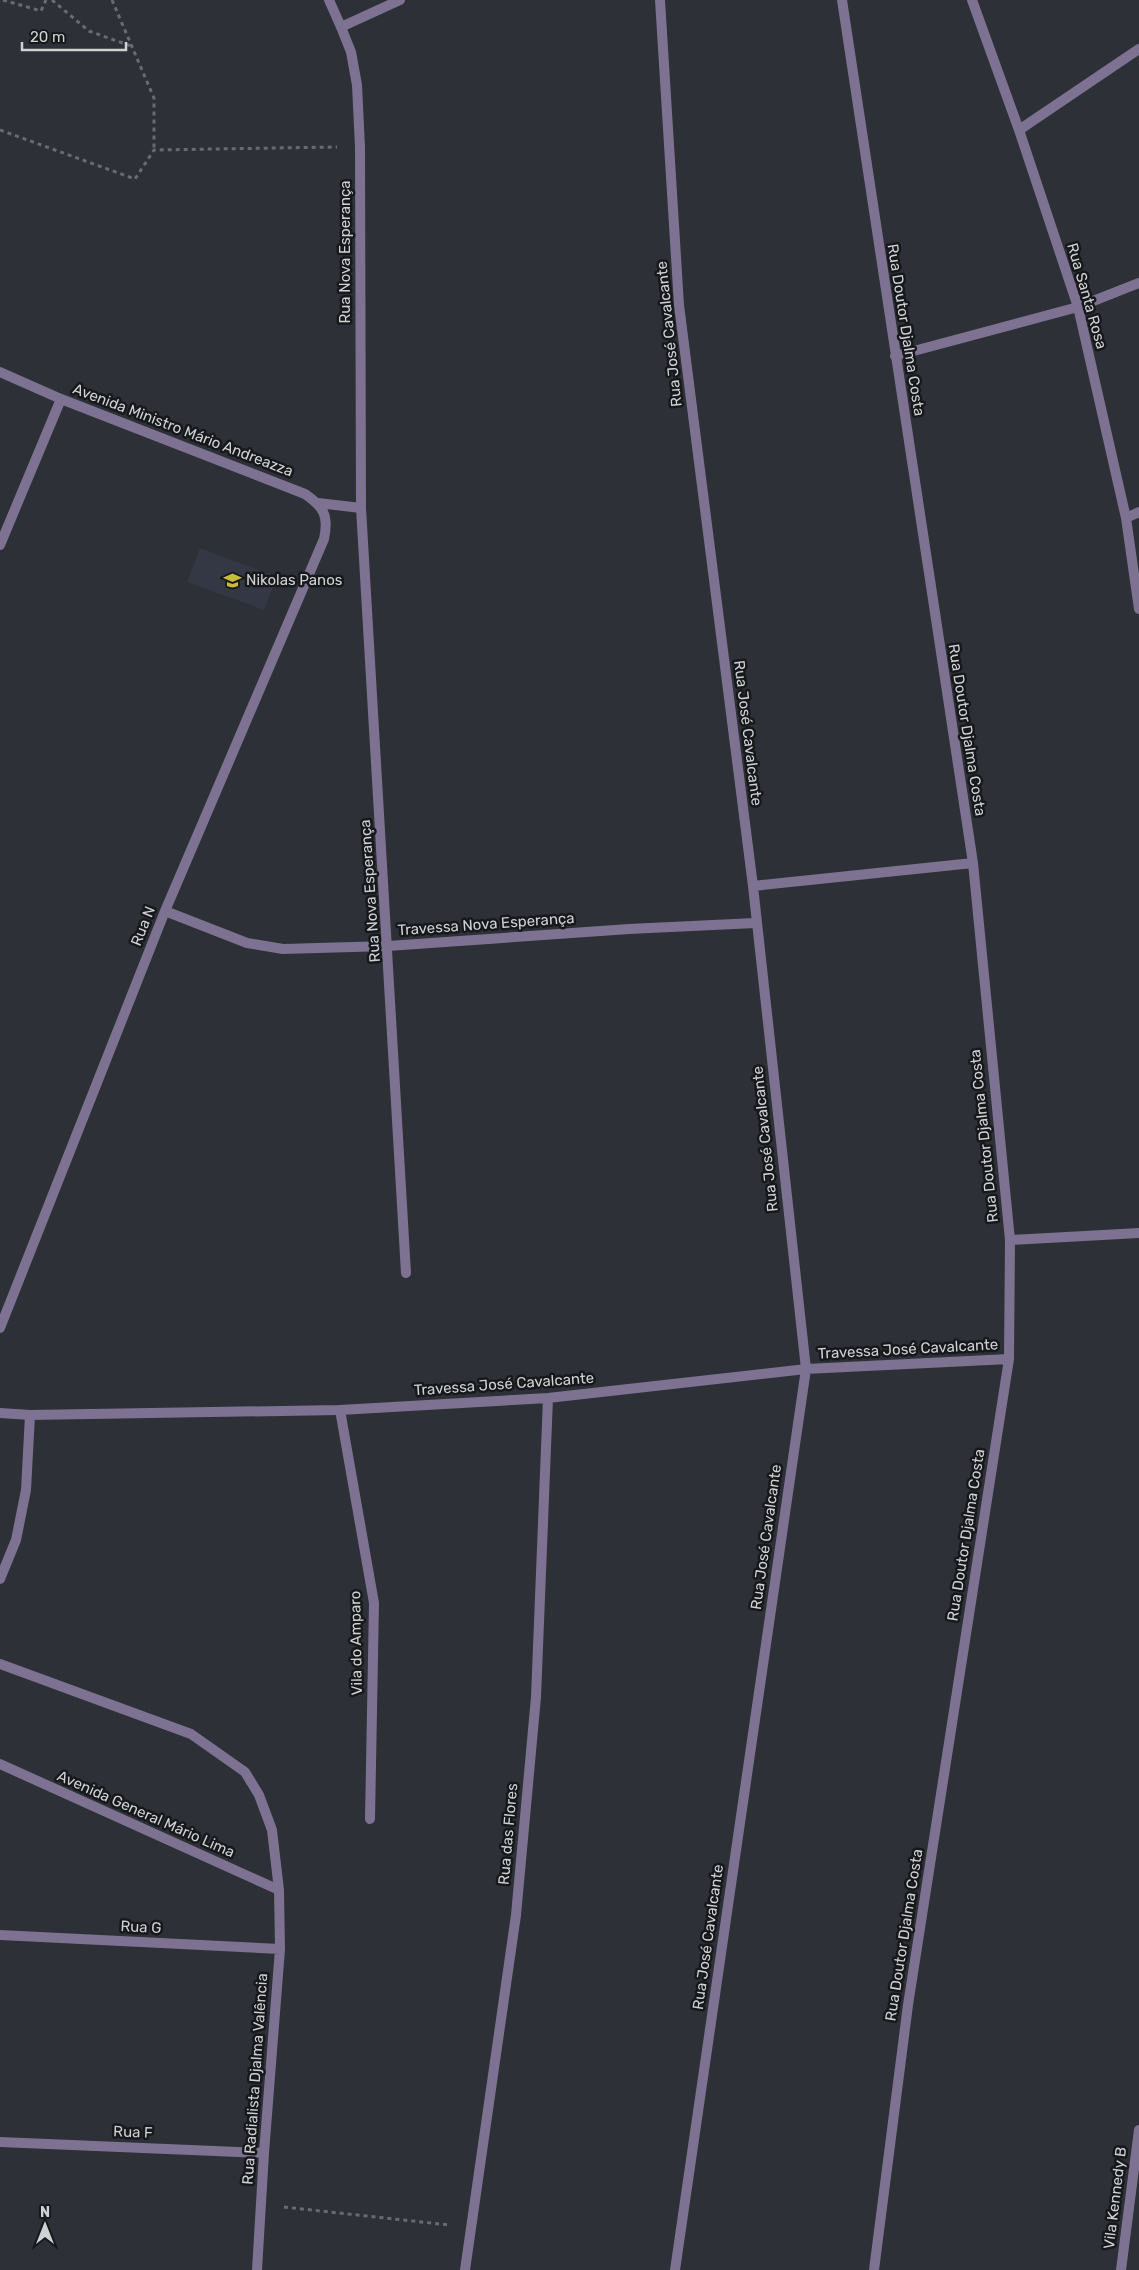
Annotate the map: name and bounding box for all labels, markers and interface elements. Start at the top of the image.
scale bar [22,20,126,52]
text: 20 m [30,28,65,46]
street label: Rua Nova Esperança [336,180,354,324]
street label: Rua Santa Rosa [1063,241,1111,351]
street label: Rua Doutor Djalma Costa [883,243,929,417]
street label: Rua José Cavalcante [652,260,686,408]
street label: Avenida Ministro Mário Andreazza [70,380,296,480]
school or university icon: Nikolas Panos [222,570,242,590]
place label: Nikolas Panos [246,571,343,589]
street label: Rua Doutor Djalma Costa [944,643,990,817]
street label: Rua José Cavalcante [730,659,766,807]
street label: Rua Nova Esperança [356,819,384,963]
street label: Rua N [127,904,159,948]
street label: Travessa Nova Esperança [397,909,575,939]
street label: Rua Doutor Djalma Costa [966,1049,1002,1223]
street label: Rua José Cavalcante [748,1065,782,1213]
street label: Travessa José Cavalcante [817,1335,999,1363]
street label: Travessa José Cavalcante [413,1369,595,1399]
street label: Rua Doutor Djalma Costa [943,1448,989,1622]
street label: Rua José Cavalcante [747,1463,785,1611]
street label: Vila do Amparo [346,1591,366,1695]
street label: Avenida General Mário Lima [54,1767,238,1861]
street label: Rua das Flores [495,1782,521,1886]
street label: Rua Doutor Djalma Costa [881,1848,927,2022]
street label: Rua José Cavalcante [689,1863,727,2011]
street label: Rua G [120,1917,162,1937]
street label: Rua Radialista Djalma Valência [239,1973,271,2185]
street label: Rua F [113,2122,153,2142]
street label: Vila Kennedy B [1100,2146,1130,2250]
north arrow [20,2200,70,2250]
text: N [40,2204,50,2221]

